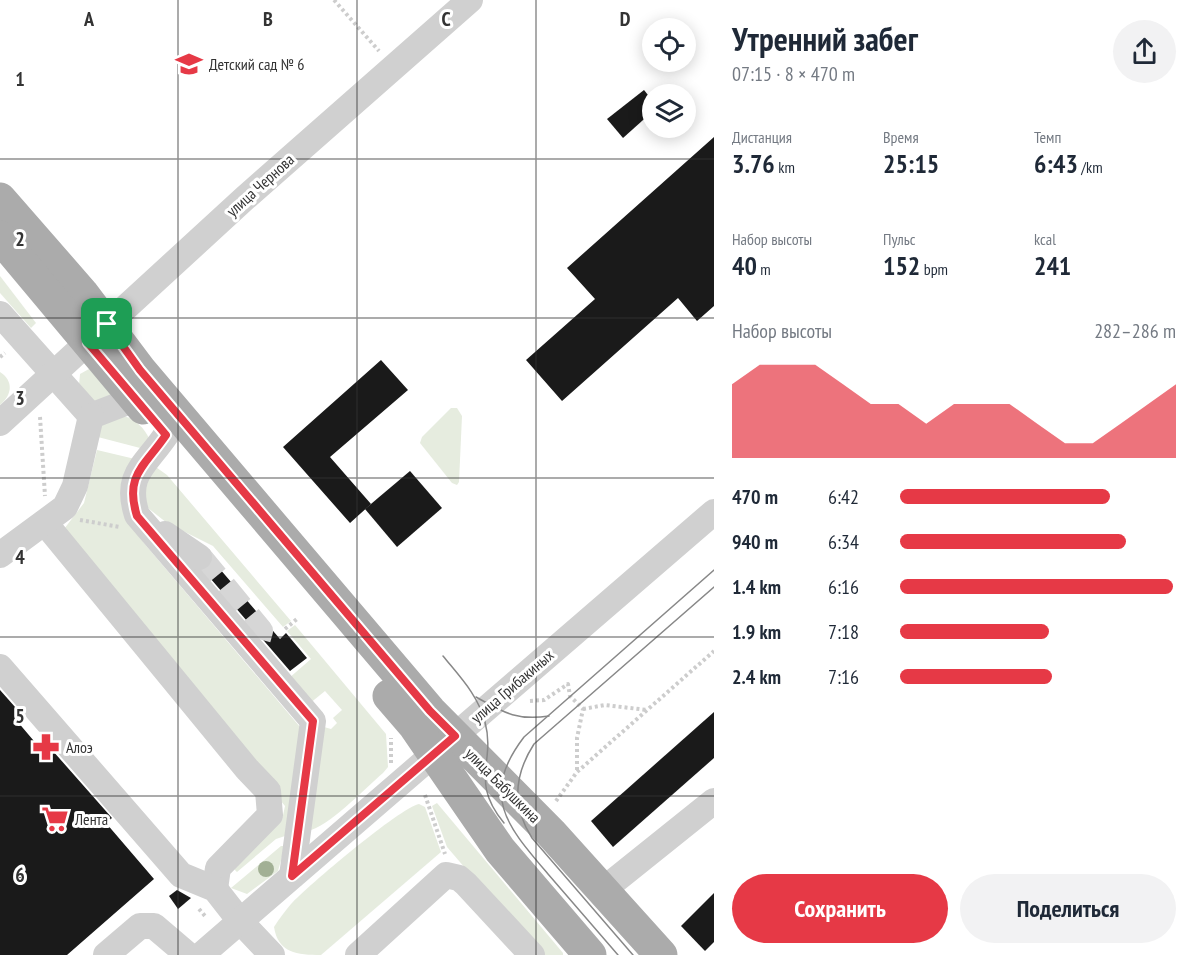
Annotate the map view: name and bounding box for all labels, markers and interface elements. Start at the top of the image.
text: A [83,6,95,32]
text: B [263,6,273,32]
text: C [441,6,451,32]
text: D [620,6,631,32]
text: Утренний забег [732,17,918,60]
map controls [642,18,696,138]
button: locate [642,18,696,72]
button: share [1113,20,1176,83]
school or university icon: Детский сад № 6 [174,49,204,79]
place label: Детский сад № 6 [209,54,305,74]
text: 07:15 · 8 × 470 m [732,61,855,87]
text: 1 [15,66,25,92]
button: layers [642,84,696,138]
text: Дистанция [732,127,792,147]
text: Время [883,127,919,147]
text: Темп [1034,127,1061,147]
text: 3.76 [732,147,775,180]
text: 25:15 [883,147,939,180]
text: 6:43 [1034,147,1078,180]
street label: улица Чернова [222,149,298,221]
text: km [775,157,795,177]
text: /km [1078,157,1103,177]
text: 2 [15,226,25,252]
text: Набор высоты [732,229,812,249]
text: Пульс [883,229,915,249]
text: kcal [1034,229,1056,249]
text: 40 [732,249,757,282]
text: 152 [883,249,920,282]
text: 241 [1034,249,1071,282]
text: m [757,259,771,279]
text: bpm [920,259,948,279]
pin [81,298,132,349]
icon: arrive [90,307,123,340]
text: Набор высоты [732,318,832,344]
text: 282–286 m [1094,318,1176,344]
text: 3 [15,385,25,411]
text: 470 m [732,484,778,510]
text: 6:42 [828,484,859,510]
text: 940 m [732,529,778,555]
text: 6:34 [828,529,859,555]
text: 4 [15,544,25,570]
text: 1.4 km [732,574,781,600]
text: 6:16 [828,574,859,600]
text: 1.9 km [732,619,781,645]
text: 7:18 [828,619,859,645]
street label: улица Грибакиных [467,644,558,727]
text: 2.4 km [732,664,781,690]
text: 7:16 [828,664,859,690]
text: 5 [15,703,25,729]
pharmacy icon: Алоэ [31,732,61,762]
place label: Алоэ [66,737,93,757]
street label: улица Бабушкина [461,743,545,827]
supermarket icon: Лента [40,804,70,834]
place label: Лента [74,809,108,829]
text: 6 [15,862,25,888]
button: Сохранить [732,874,948,943]
button: Поделиться [960,874,1176,943]

